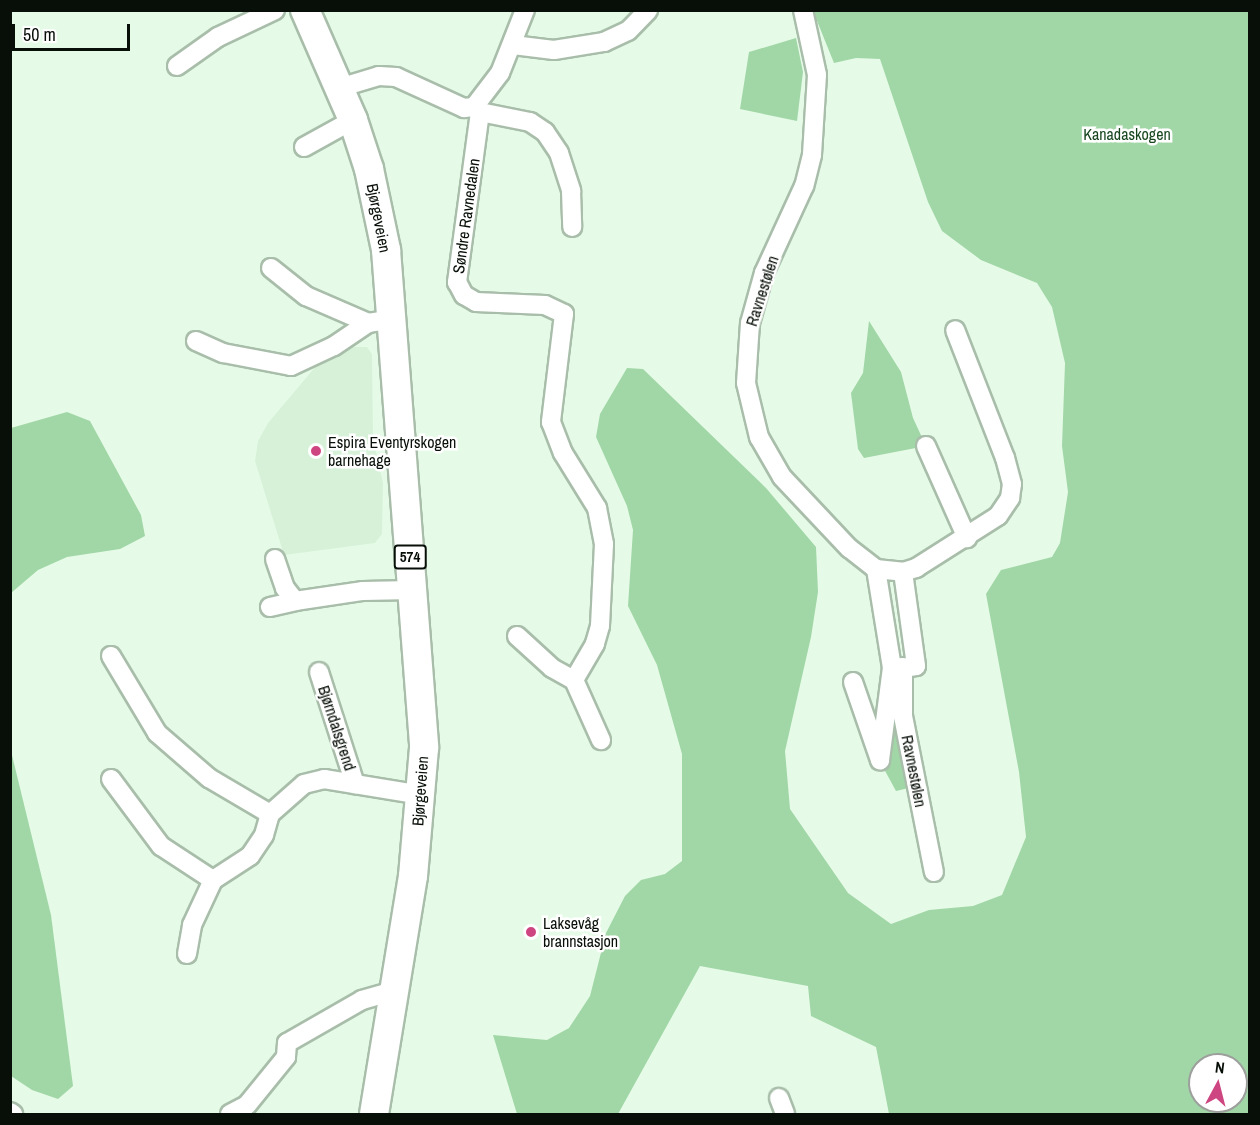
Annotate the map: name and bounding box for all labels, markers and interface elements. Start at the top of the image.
scale bar [15,12,134,50]
text: 50 m [23,22,56,47]
park label: Kanadaskogen [1083,124,1171,144]
street label: Søndre Ravnedalen [448,157,484,275]
street label: Bjørgeveien [363,182,395,254]
street label: Ravnestølen [742,253,782,329]
place label: Espira Eventyrskogen barnehage [328,432,456,470]
marker: Espira Eventyrskogen barnehage [309,444,323,458]
road number: 574 [394,545,426,569]
street label: Bjørndalsgrend [314,683,360,773]
street label: Ravnestølen [898,733,930,809]
street label: Bjørgeveien [408,755,432,827]
place label: Laksevåg brannstasjon [543,913,618,951]
marker: Laksevåg brannstasjon [524,925,538,939]
north arrow [1188,1053,1248,1113]
text: N [1214,1056,1226,1079]

